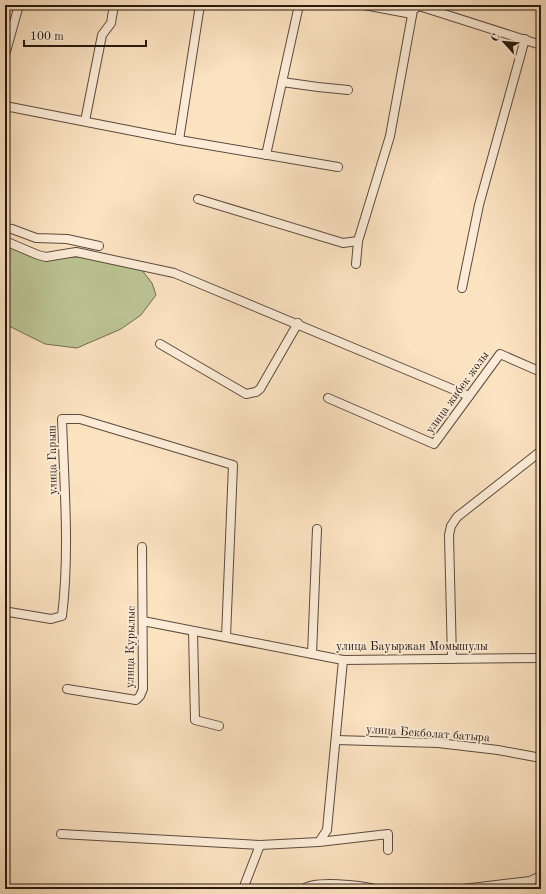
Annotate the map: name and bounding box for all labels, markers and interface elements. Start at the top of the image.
scale bar [24,22,146,48]
north arrow [484,22,524,62]
text: 100 m [30,31,64,43]
text: С [490,32,503,44]
street label: улица жибек жолы [424,349,492,436]
street label: улица Гарыш [46,425,60,495]
street label: улица Курылыс [124,606,138,688]
street label: улица Бауыржан Момышулы [336,641,488,653]
street label: улица Бекболат батыра [366,724,490,744]

